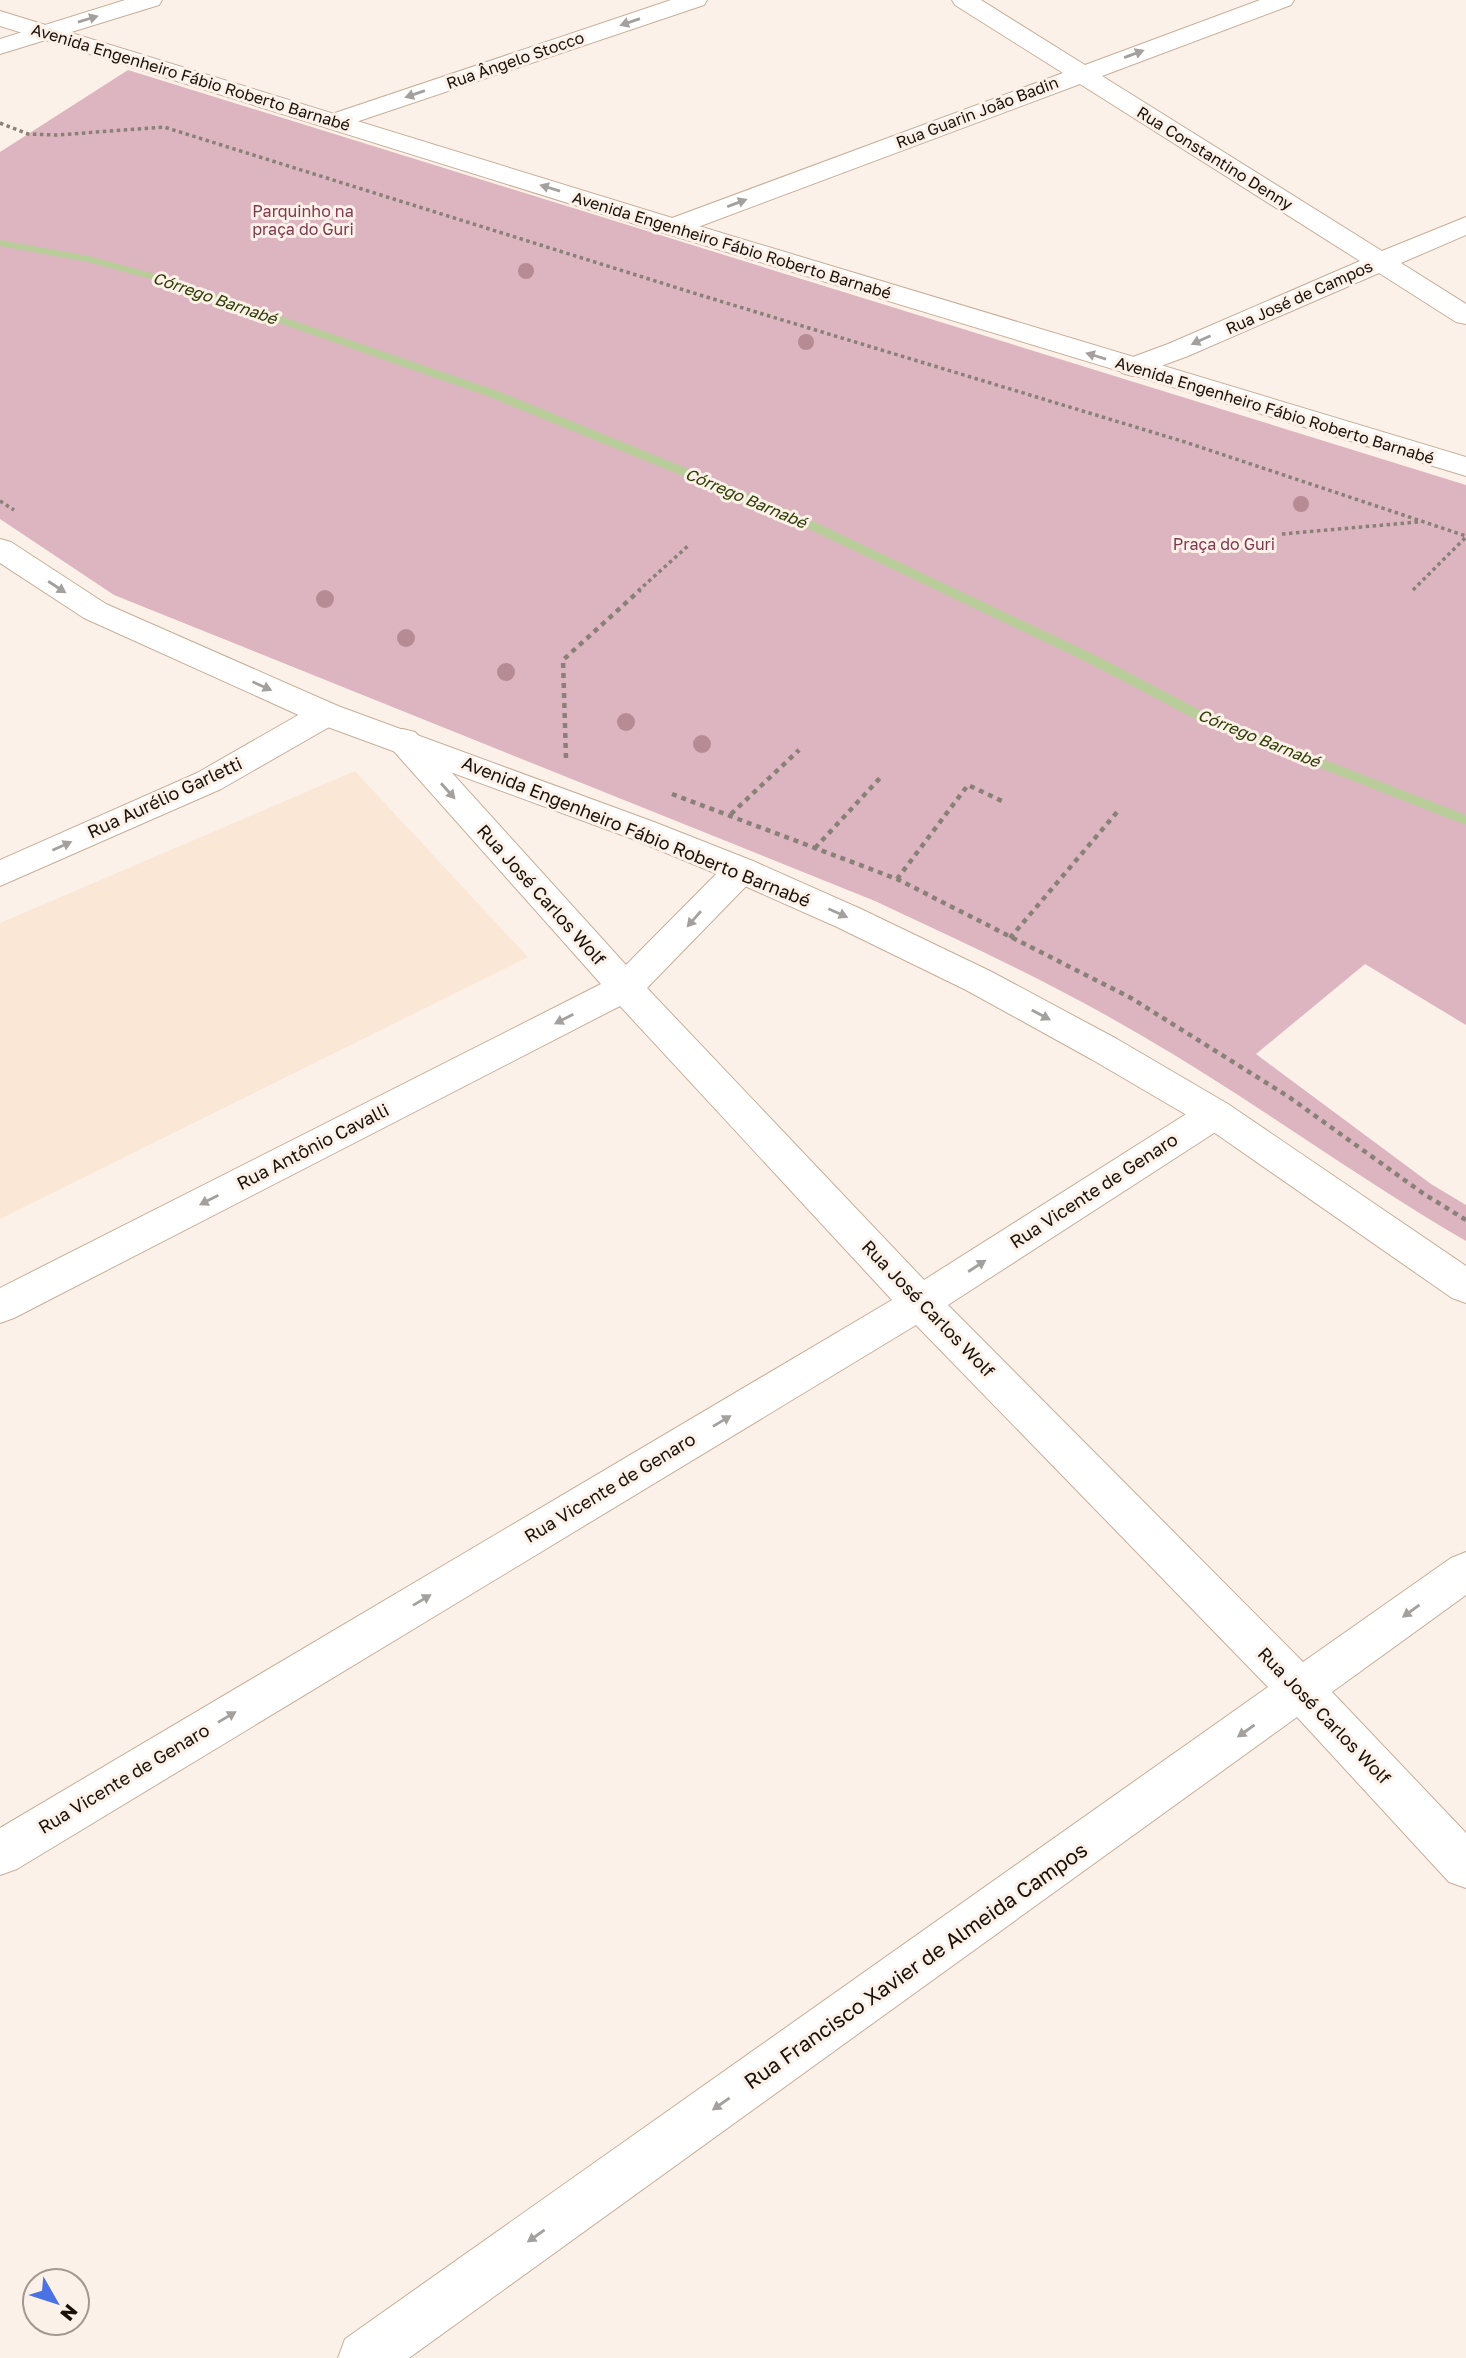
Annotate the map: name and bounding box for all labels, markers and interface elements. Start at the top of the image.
one-way arrow [78,14,99,24]
one-way arrow [620,17,641,28]
street label: Avenida Engenheiro Fábio Roberto Barnabé [29,19,353,135]
street label: Rua Ângelo Stocco [443,27,587,93]
one-way arrow [1123,48,1144,59]
street label: Rua Guarin João Badin [893,72,1061,152]
one-way arrow [404,89,425,100]
street label: Rua Constantino Denny [1133,102,1297,214]
one-way arrow [540,183,561,193]
street label: Avenida Engenheiro Fábio Roberto Barnabé [570,187,894,303]
one-way arrow [727,197,748,208]
park label: Parquinho na praça do Guri [252,201,354,239]
street label: Rua José de Campos [1222,256,1376,338]
water label: Córrego Barnabé [151,267,281,329]
one-way arrow [1191,335,1212,346]
one-way arrow [1085,351,1106,361]
street label: Avenida Engenheiro Fábio Roberto Barnabé [1113,352,1437,468]
water label: Córrego Barnabé [682,463,811,533]
park label: Praça do Guri [1173,534,1275,554]
one-way arrow [48,580,67,593]
one-way arrow [251,681,272,692]
water label: Córrego Barnabé [1195,704,1324,772]
street label: Avenida Engenheiro Fábio Roberto Barnabé [459,751,814,911]
street label: Rua Aurélio Garletti [84,752,245,843]
one-way arrow [440,782,456,799]
street label: Rua José Carlos Wolf [473,819,611,970]
one-way arrow [52,840,72,852]
one-way arrow [827,908,848,919]
one-way arrow [686,910,702,928]
one-way arrow [1031,1009,1051,1020]
one-way arrow [554,1013,574,1024]
street label: Rua Antônio Cavalli [233,1098,392,1194]
street label: Rua Vicente de Genaro [1005,1128,1181,1253]
one-way arrow [199,1195,219,1206]
street label: Rua José Carlos Wolf [858,1235,1000,1382]
one-way arrow [967,1259,987,1272]
one-way arrow [713,1414,732,1427]
street label: Rua Vicente de Genaro [520,1427,699,1547]
one-way arrow [412,1594,431,1607]
one-way arrow [1402,1604,1420,1618]
street label: Rua José Carlos Wolf [1254,1642,1396,1789]
one-way arrow [217,1711,236,1723]
street label: Rua Vicente de Genaro [34,1718,213,1838]
one-way arrow [1237,1723,1255,1737]
street label: Rua Francisco Xavier de Almeida Campos [739,1836,1092,2094]
one-way arrow [712,2097,730,2111]
one-way arrow [527,2229,545,2243]
north arrow [21,2267,91,2337]
text: N [56,2300,83,2326]

